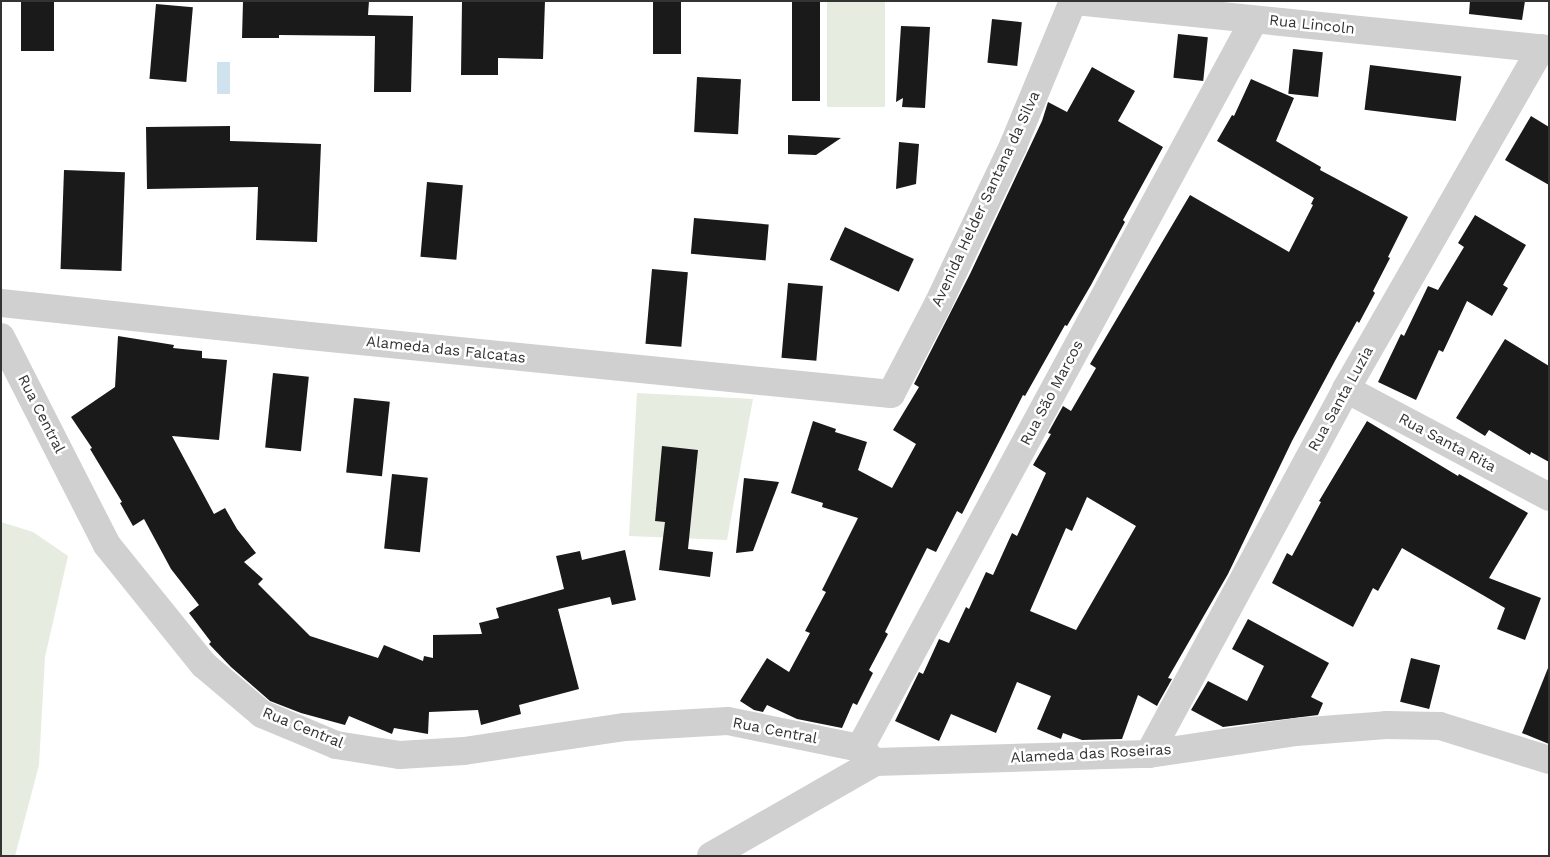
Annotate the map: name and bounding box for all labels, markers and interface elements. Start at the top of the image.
street label: Rua Lincoln [1268,12,1356,38]
street label: Avenida Helder Santana da Silva [928,88,1044,310]
street label: Alameda das Falcatas [365,333,527,367]
street label: Rua São Marcos [1017,337,1087,449]
street label: Rua Santa Luzia [1304,343,1378,455]
street label: Rua Central [13,372,69,456]
street label: Rua Santa Rita [1395,410,1499,476]
street label: Rua Central [260,704,346,752]
street label: Rua Central [731,714,819,748]
street label: Alameda das Roseiras [1010,741,1172,767]

